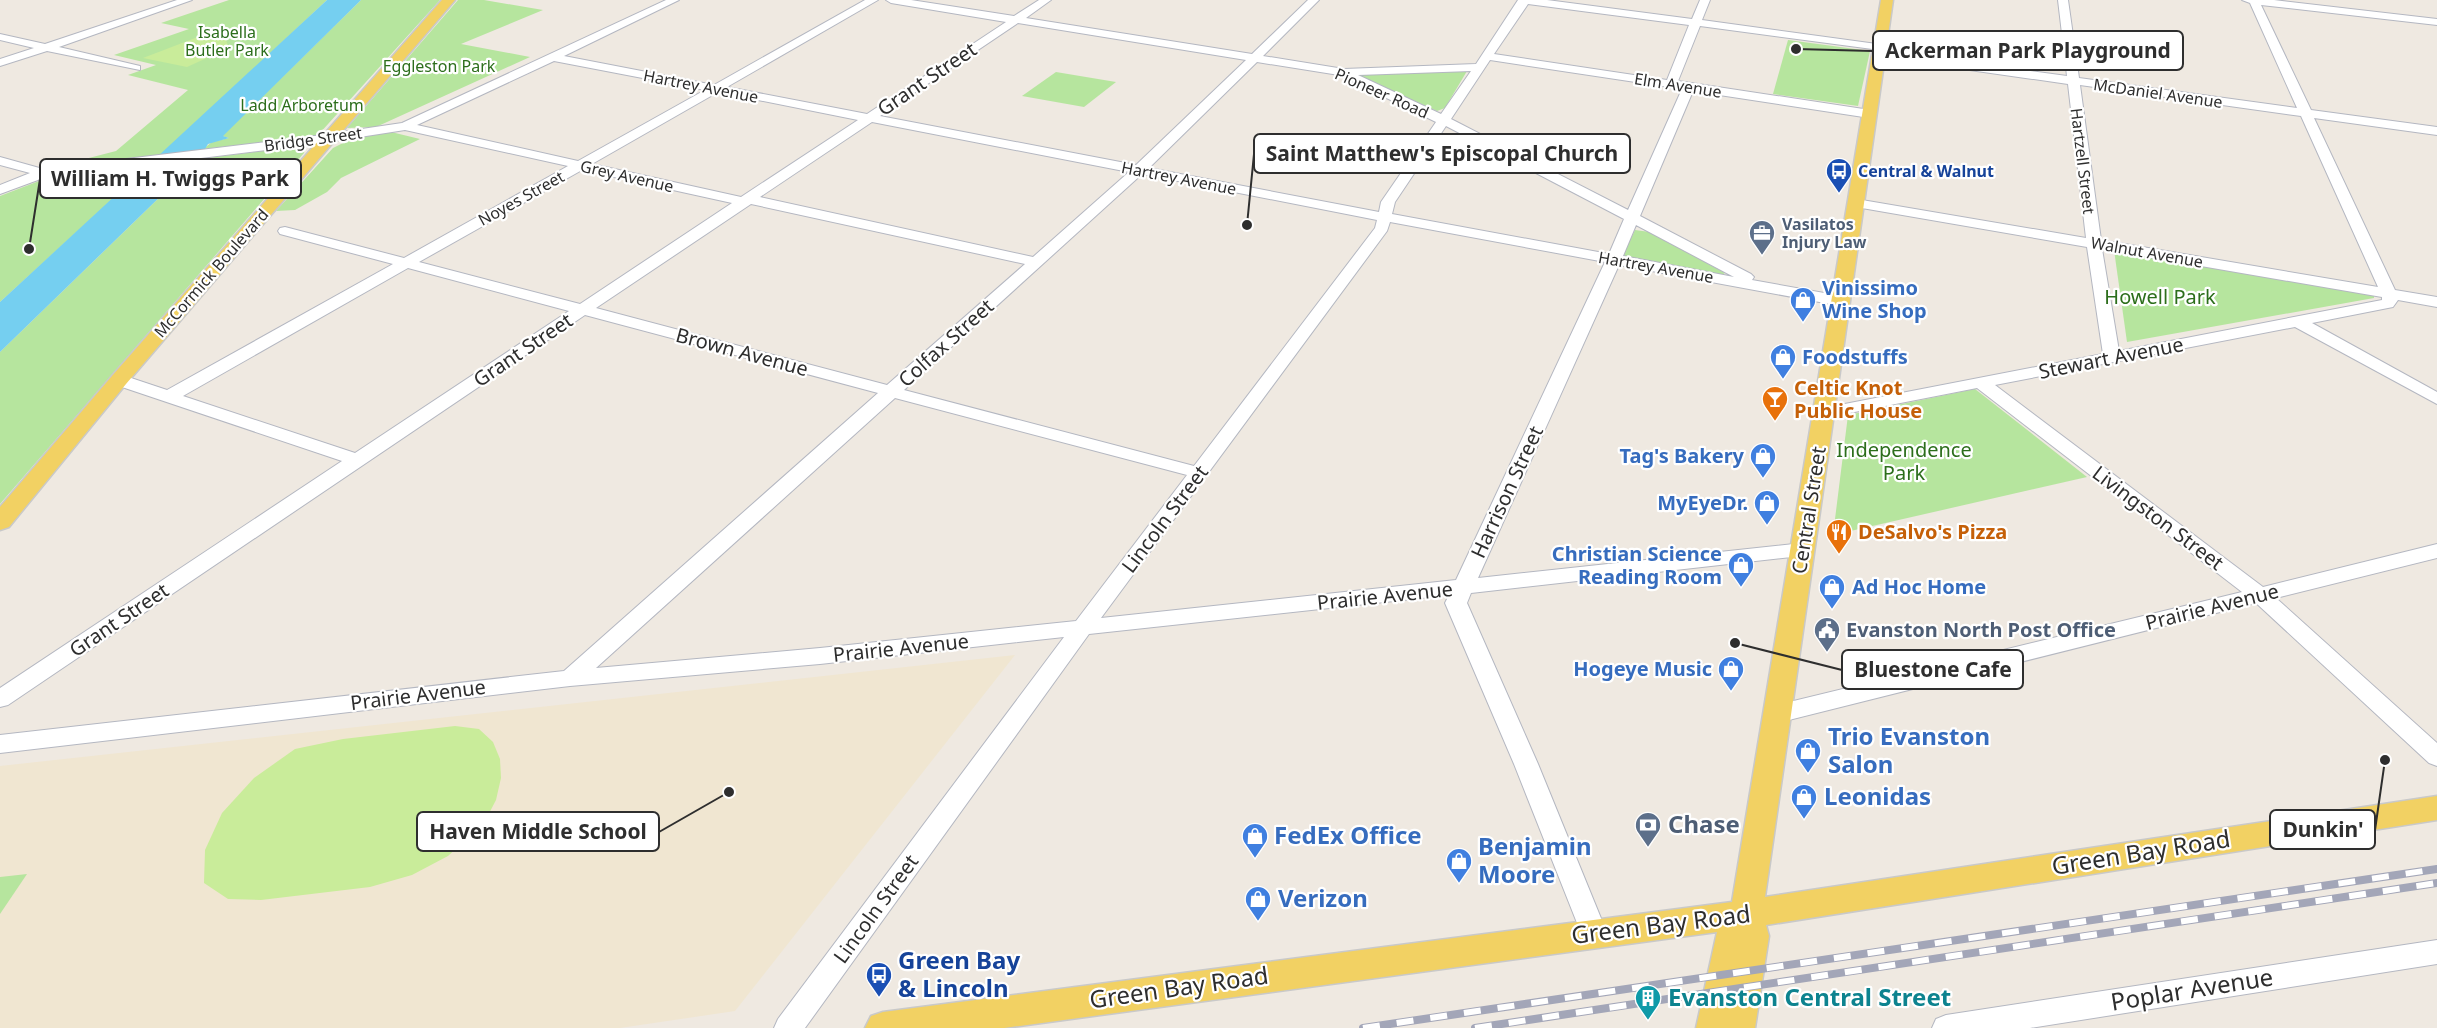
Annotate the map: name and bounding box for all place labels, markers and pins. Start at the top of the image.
callout: Ackerman Park Playground [1873,31,2183,70]
callout: Saint Matthew's Episcopal Church [1254,134,1630,173]
bus stop icon: Central & Walnut [1824,156,1854,194]
callout: William H. Twiggs Park [40,159,301,198]
place label: Central & Walnut [1858,160,1994,182]
place label: Vasilatos Injury Law [1782,213,1867,253]
office icon: Vasilatos Injury Law [1747,218,1777,256]
place label: Vinissimo Wine Shop [1822,274,1927,324]
shop icon: Vinissimo Wine Shop [1788,285,1818,323]
shop icon: Foodstuffs [1768,342,1798,380]
place label: Foodstuffs [1802,343,1908,370]
place label: Celtic Knot Public House [1794,374,1922,424]
bar icon: Celtic Knot Public House [1760,384,1790,422]
shop icon: Tag's Bakery [1748,441,1778,479]
place label: Tag's Bakery [1620,442,1745,469]
shop icon: MyEyeDr. [1752,488,1782,526]
place label: MyEyeDr. [1657,489,1748,516]
restaurant icon: DeSalvo's Pizza [1824,517,1854,555]
place label: DeSalvo's Pizza [1858,518,2007,545]
place label: Christian Science Reading Room [1552,540,1722,590]
shop icon: Christian Science Reading Room [1726,550,1756,588]
shop icon: Ad Hoc Home [1817,572,1847,610]
place label: Ad Hoc Home [1852,573,1986,600]
public building icon: Evanston North Post Office [1812,615,1842,653]
place label: Evanston North Post Office [1846,616,2116,643]
callout: Bluestone Cafe [1842,650,2023,689]
shop icon: Hogeye Music [1716,654,1746,692]
place label: Hogeye Music [1573,655,1712,682]
place label: Trio Evanston Salon [1828,719,1990,780]
shop icon: Trio Evanston Salon [1793,736,1823,774]
place label: Leonidas [1824,779,1931,812]
shop icon: Leonidas [1789,782,1819,820]
place label: Chase [1668,807,1740,840]
bank icon: Chase [1633,810,1663,848]
callout: Dunkin' [2270,810,2375,849]
callout: Haven Middle School [417,812,659,851]
place label: FedEx Office [1274,818,1422,851]
shop icon: FedEx Office [1240,821,1270,859]
place label: Benjamin Moore [1478,829,1592,890]
shop icon: Benjamin Moore [1444,846,1474,884]
place label: Verizon [1278,881,1368,914]
shop icon: Verizon [1243,884,1273,922]
place label: Green Bay & Lincoln [898,943,1020,1004]
bus stop icon: Green Bay & Lincoln [864,960,894,998]
place label: Evanston Central Street [1668,980,1951,1013]
building icon: Evanston Central Street [1633,983,1663,1021]

